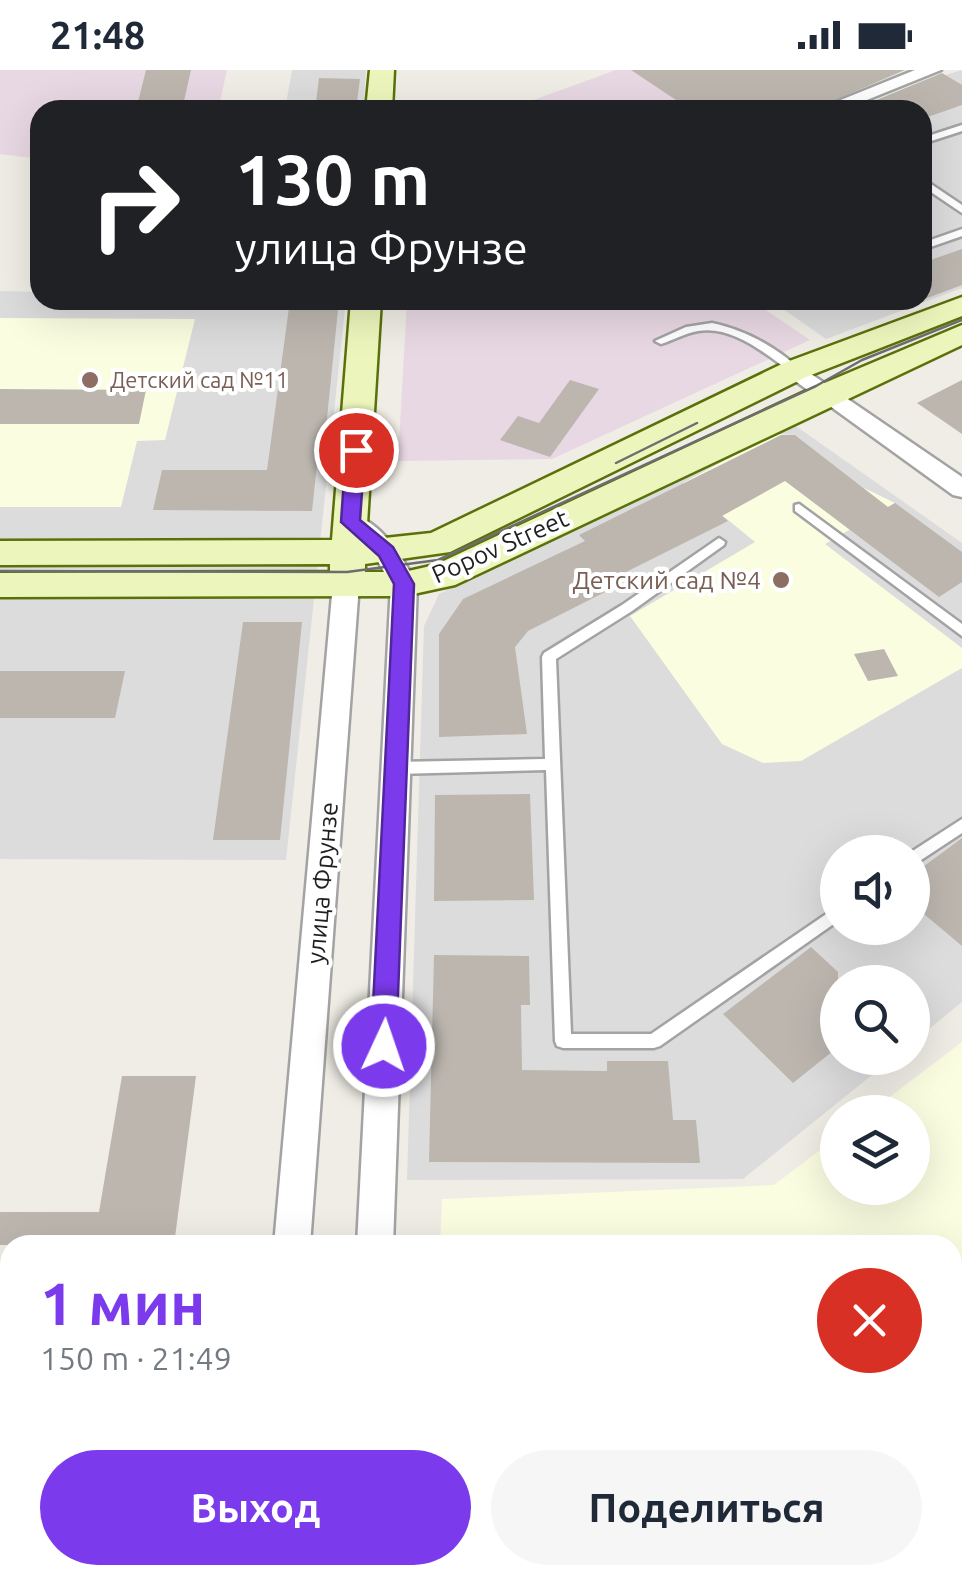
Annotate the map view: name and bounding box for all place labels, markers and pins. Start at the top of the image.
place label: Детский сад №11 [110,367,288,392]
marker: Детский сад №11 [79,369,101,391]
pin [314,408,399,493]
place label: Детский сад №4 [572,566,761,594]
marker: Детский сад №4 [770,569,792,591]

